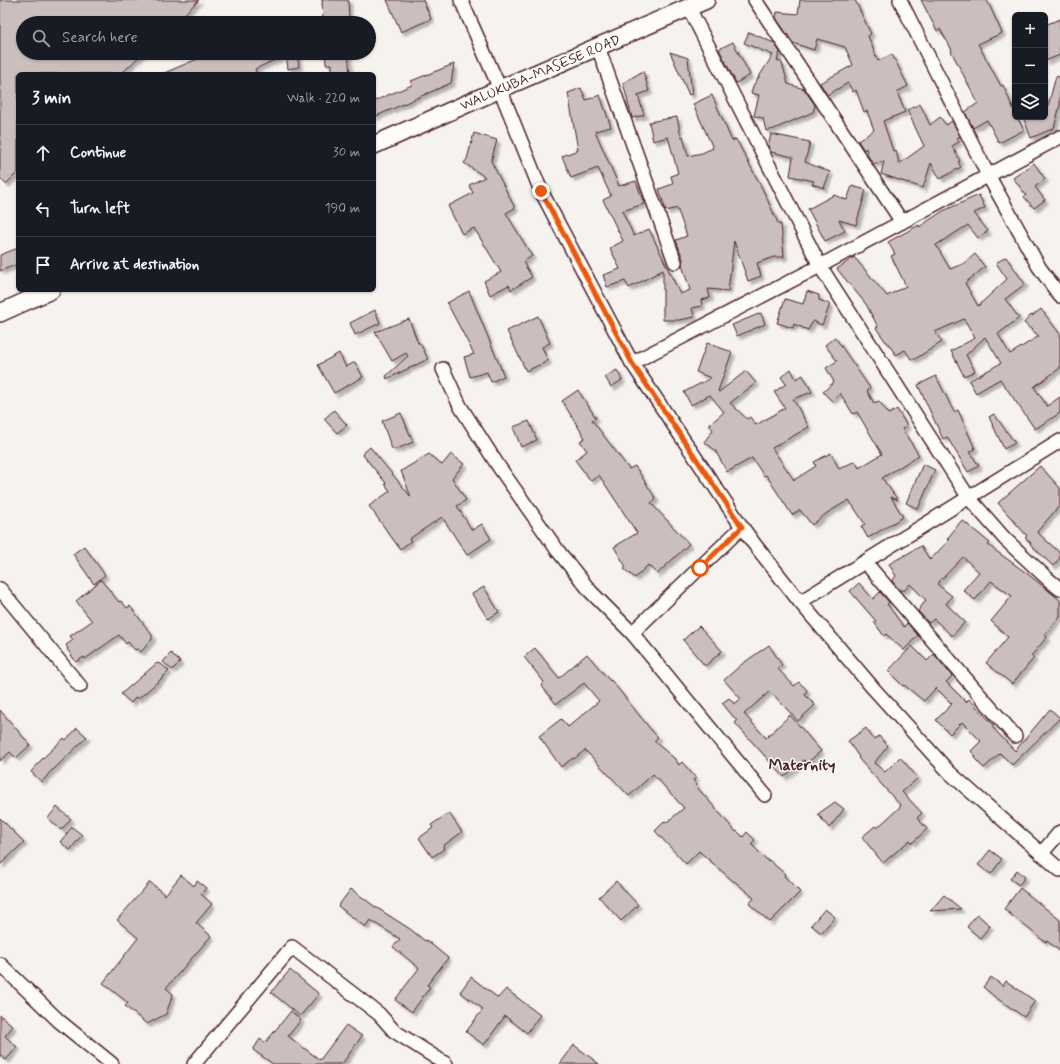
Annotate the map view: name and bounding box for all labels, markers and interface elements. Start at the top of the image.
map controls [1012,12,1048,120]
button: + [1012,12,1048,48]
search box [16,16,376,60]
icon: search [30,27,52,49]
text: Search here [62,28,138,48]
street label: WALUKUBA-MASESE ROAD [457,31,623,115]
button: − [1012,48,1048,84]
button: layers [1012,84,1048,120]
text: 3 min [32,87,71,109]
text: Walk · 220 m [287,90,360,107]
icon: ahead [32,142,54,164]
text: Continue [70,143,126,163]
text: 30 m [333,144,360,161]
route end [532,182,550,200]
icon: left [32,198,54,220]
text: Turn left [70,199,130,219]
text: 190 m [325,200,360,217]
icon: arrive [32,254,54,276]
text: Arrive at destination [70,255,199,275]
route start [691,559,709,577]
district label: Maternity [769,755,835,776]

